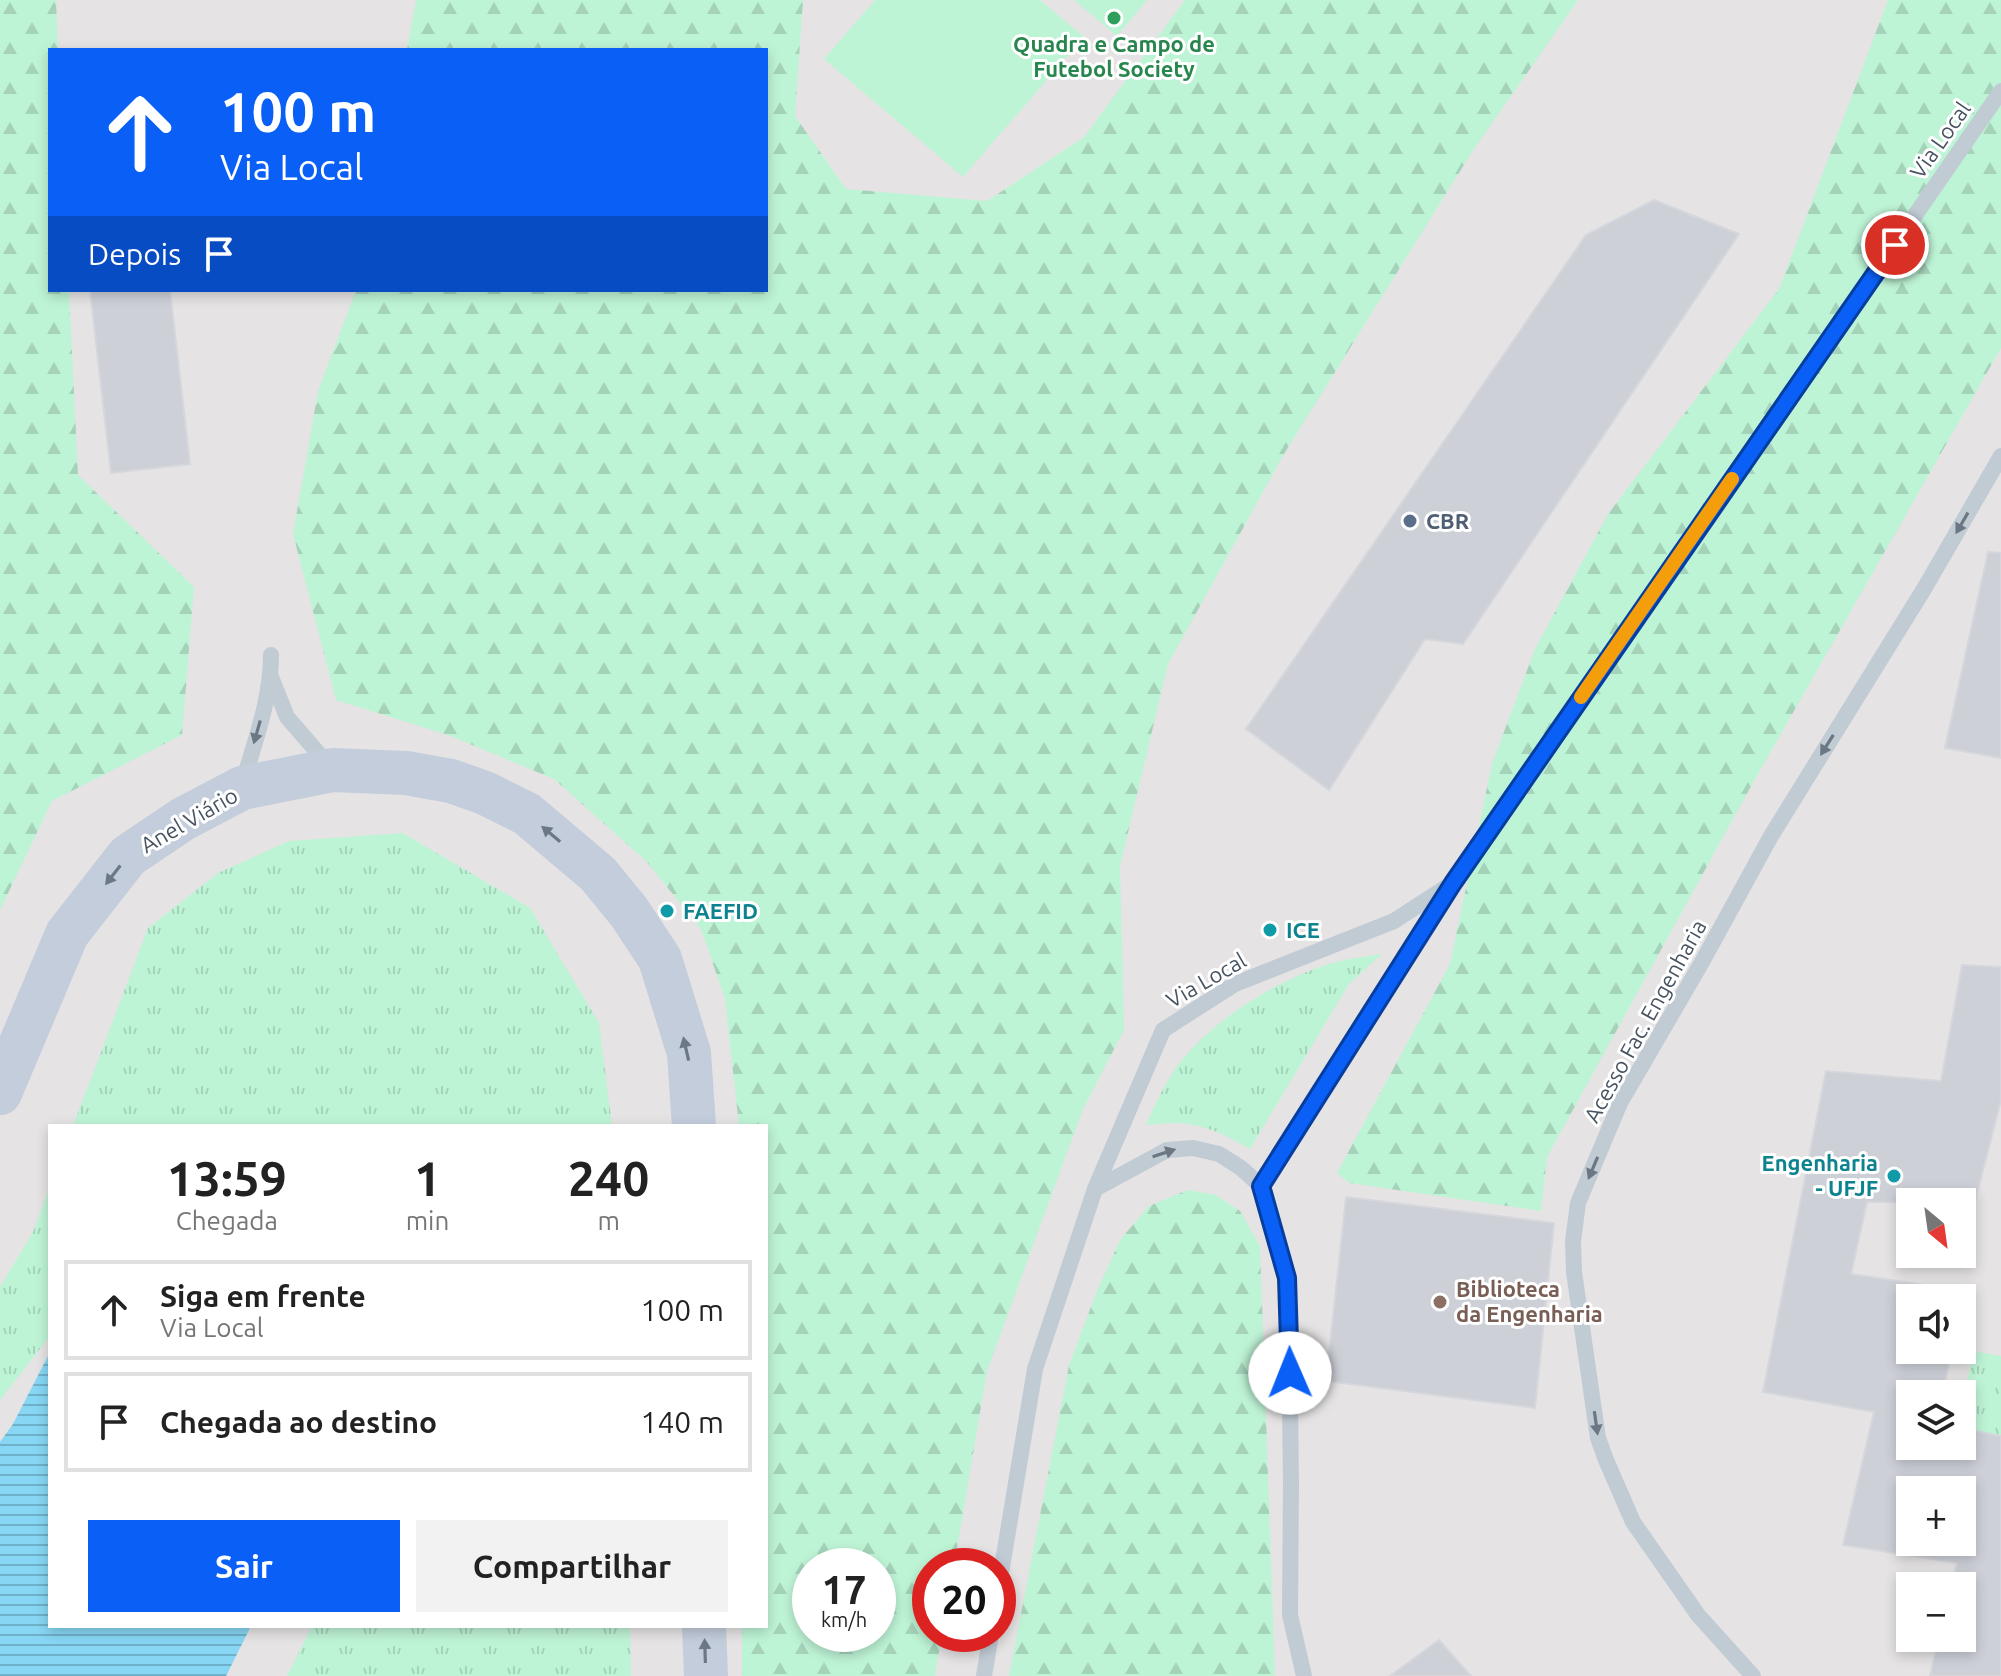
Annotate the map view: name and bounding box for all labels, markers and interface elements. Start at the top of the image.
marker: Quadra e Campo de Futebol Society [1105,9,1123,27]
place label: Quadra e Campo de Futebol Society [1013,31,1215,81]
icon: ahead [88,80,192,184]
text: 100 m [220,80,376,143]
street label: Via Local [1904,96,1975,183]
text: Via Local [220,146,363,187]
pin [1861,211,1929,279]
icon: arrive [1873,223,1917,267]
icon: arrive [197,232,241,276]
text: Depois [88,237,181,271]
place label: CBR [1426,508,1469,533]
marker: CBR [1401,512,1419,530]
one-way arrow [1955,512,1969,535]
one-way arrow [251,720,263,745]
one-way arrow [1820,734,1835,757]
street label: Anel Viário [136,782,242,857]
one-way arrow [542,826,562,843]
one-way arrow [105,865,121,885]
place label: FAEFID [683,898,758,923]
marker: FAEFID [658,902,676,920]
street label: Acesso Fac. Engenharia [1578,915,1711,1126]
place label: ICE [1286,917,1320,942]
marker: ICE [1261,921,1279,939]
street label: Via Local [1162,947,1250,1012]
one-way arrow [679,1036,692,1061]
one-way arrow [1152,1147,1176,1159]
place label: Engenharia - UFJF [1762,1150,1878,1200]
text: 13:59 [167,1151,287,1205]
text: 1 [414,1151,441,1205]
text: 240 [568,1151,649,1205]
one-way arrow [1586,1156,1599,1180]
marker: Engenharia - UFJF [1885,1167,1903,1185]
north arrow [1896,1188,1976,1268]
map controls [1896,1188,1976,1652]
text: Chegada [176,1206,278,1235]
text: min [406,1206,449,1235]
text: m [597,1206,620,1235]
place label: Biblioteca da Engenharia [1456,1276,1603,1326]
text: Siga em frente [160,1279,366,1313]
button: sound [1896,1284,1976,1364]
icon: ahead [92,1288,136,1332]
text: 100 m [640,1293,724,1327]
marker: Biblioteca da Engenharia [1431,1293,1449,1311]
text: Via Local [160,1313,264,1342]
position arrow [1248,1331,1332,1415]
button: layers [1896,1380,1976,1460]
icon: arrive [92,1400,136,1444]
text: Chegada ao destino [160,1405,437,1439]
text: 140 m [640,1405,724,1439]
one-way arrow [1590,1411,1603,1436]
button: + [1896,1476,1976,1556]
button: Sair [88,1520,400,1612]
button: Compartilhar [416,1520,728,1612]
speed limit sign: 20 [912,1548,1016,1652]
text: 17 [821,1567,867,1612]
button: − [1896,1572,1976,1652]
text: km/h [821,1608,867,1631]
one-way arrow [698,1638,711,1663]

